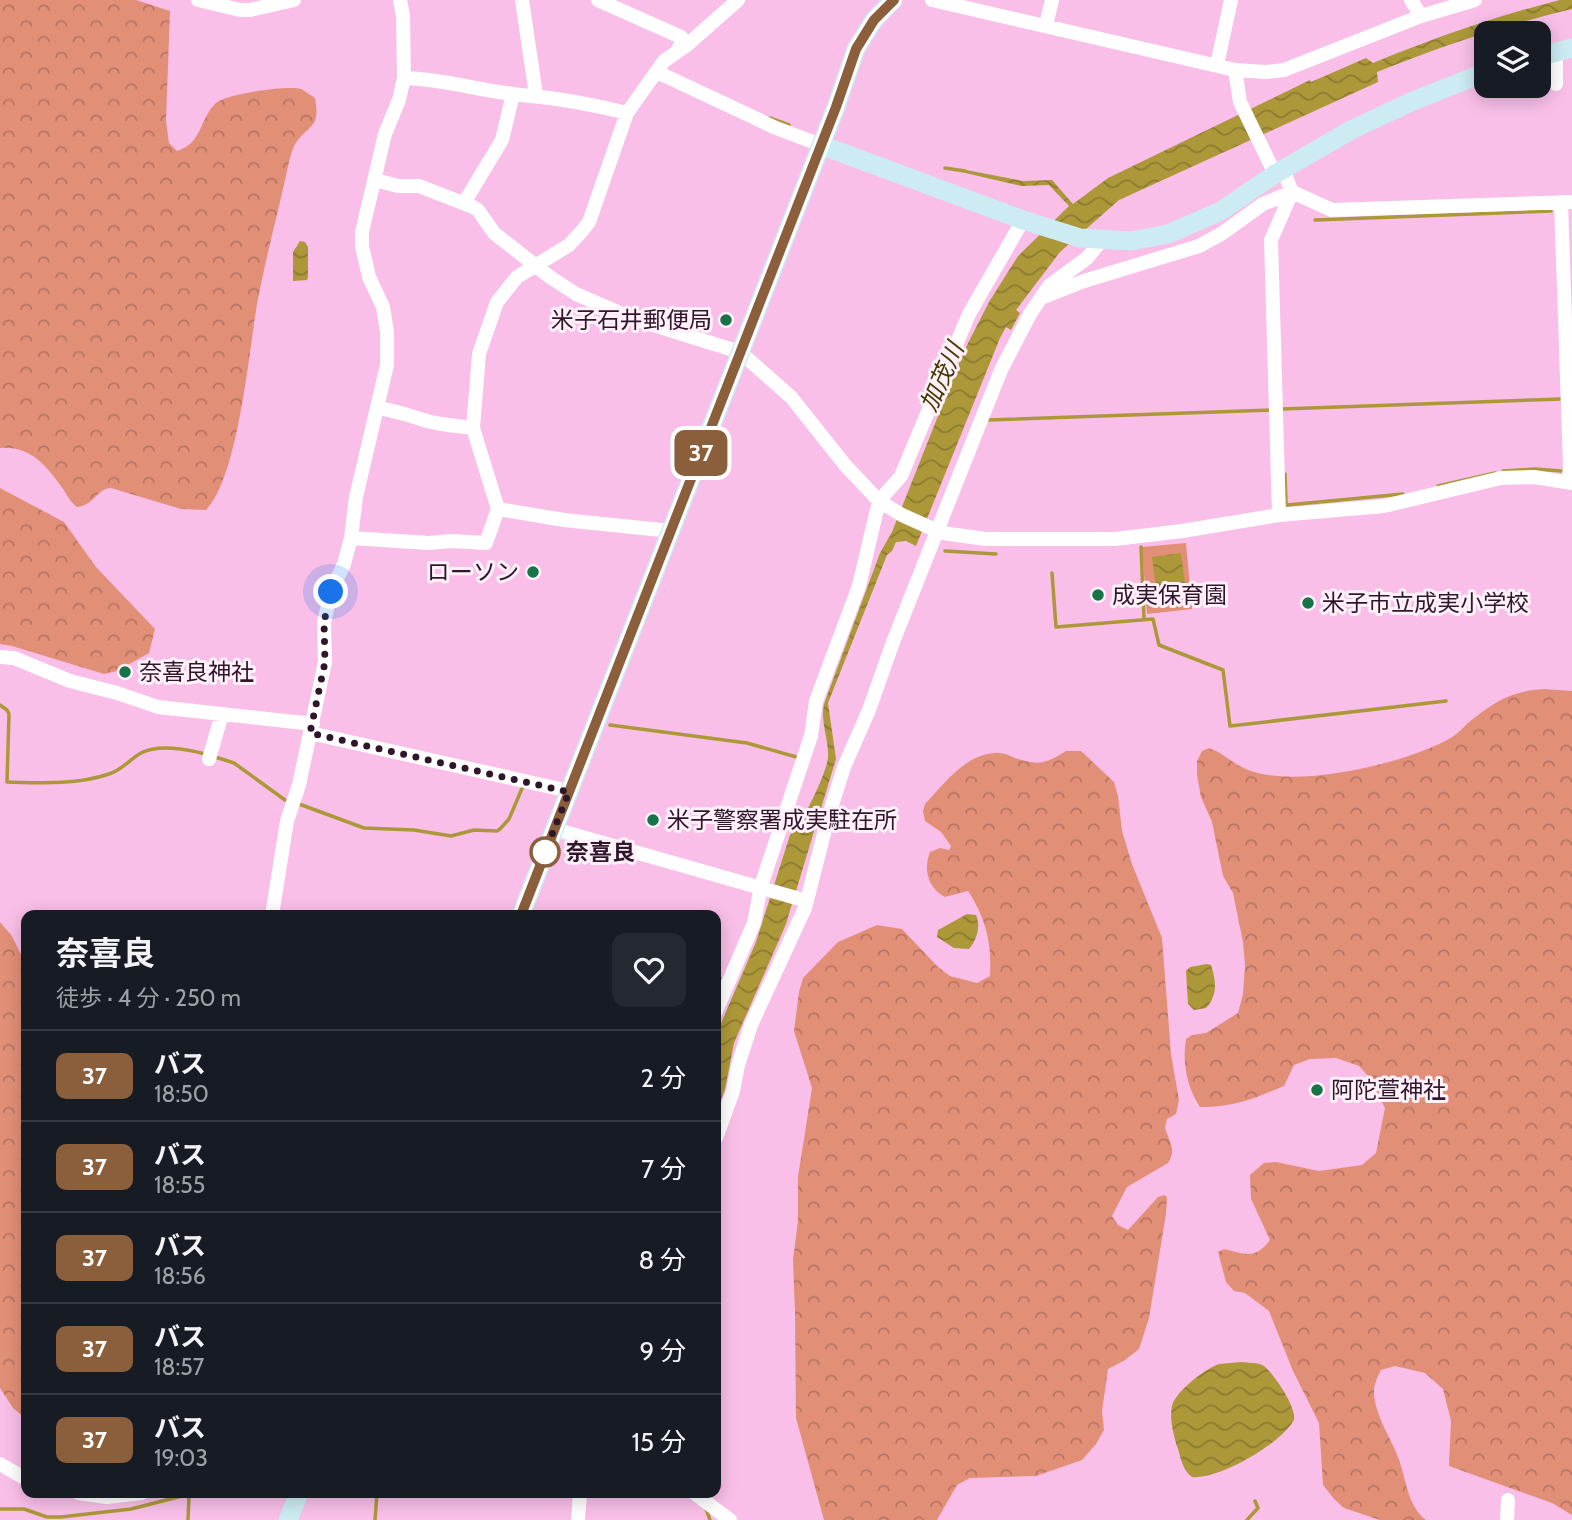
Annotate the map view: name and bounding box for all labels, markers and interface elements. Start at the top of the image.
map controls [1474,21,1551,98]
button: layers [1474,21,1551,98]
place label: 米子石井郵便局 [551,306,712,334]
marker: 米子石井郵便局 [718,312,734,328]
water label: 加茂川 [914,335,971,416]
line badge: 37 [670,430,732,476]
text: 37 [688,438,714,467]
place label: ローソン [427,558,519,586]
marker: ローソン [525,564,541,580]
your location [313,574,348,609]
place label: 成実保育園 [1112,581,1227,609]
marker: 成実保育園 [1090,587,1106,603]
place label: 米子市立成実小学校 [1322,589,1529,617]
marker: 米子市立成実小学校 [1300,595,1316,611]
place label: 奈喜良神社 [139,658,254,686]
marker: 奈喜良神社 [117,664,133,680]
place label: 米子警察署成実駐在所 [667,806,897,834]
marker: 米子警察署成実駐在所 [645,812,661,828]
marker: 奈喜良 [530,837,560,867]
place label: 奈喜良 [566,838,635,866]
text: 奈喜良 [56,933,155,973]
button: heart [612,933,686,1007]
text: 徒歩 · 4 分 · 250 m [56,984,241,1012]
text: バス [154,1048,206,1080]
text: 37 [82,1061,107,1090]
text: 2 分 [641,1062,686,1094]
place label: 阿陀萱神社 [1331,1076,1446,1104]
text: 18:50 [154,1080,209,1108]
marker: 阿陀萱神社 [1309,1082,1325,1098]
text: バス [154,1139,206,1171]
text: 37 [82,1152,107,1181]
text: 7 分 [641,1153,686,1185]
text: 18:55 [154,1171,205,1199]
text: バス [154,1230,206,1262]
text: 37 [82,1243,107,1272]
text: 8 分 [638,1244,686,1276]
text: 18:56 [154,1262,206,1290]
text: バス [154,1321,206,1353]
text: 37 [82,1334,107,1363]
text: 9 分 [639,1335,686,1367]
text: 18:57 [154,1353,204,1381]
text: バス [154,1412,206,1444]
text: 37 [82,1425,107,1454]
text: 15 分 [632,1426,686,1458]
text: 19:03 [154,1444,208,1472]

